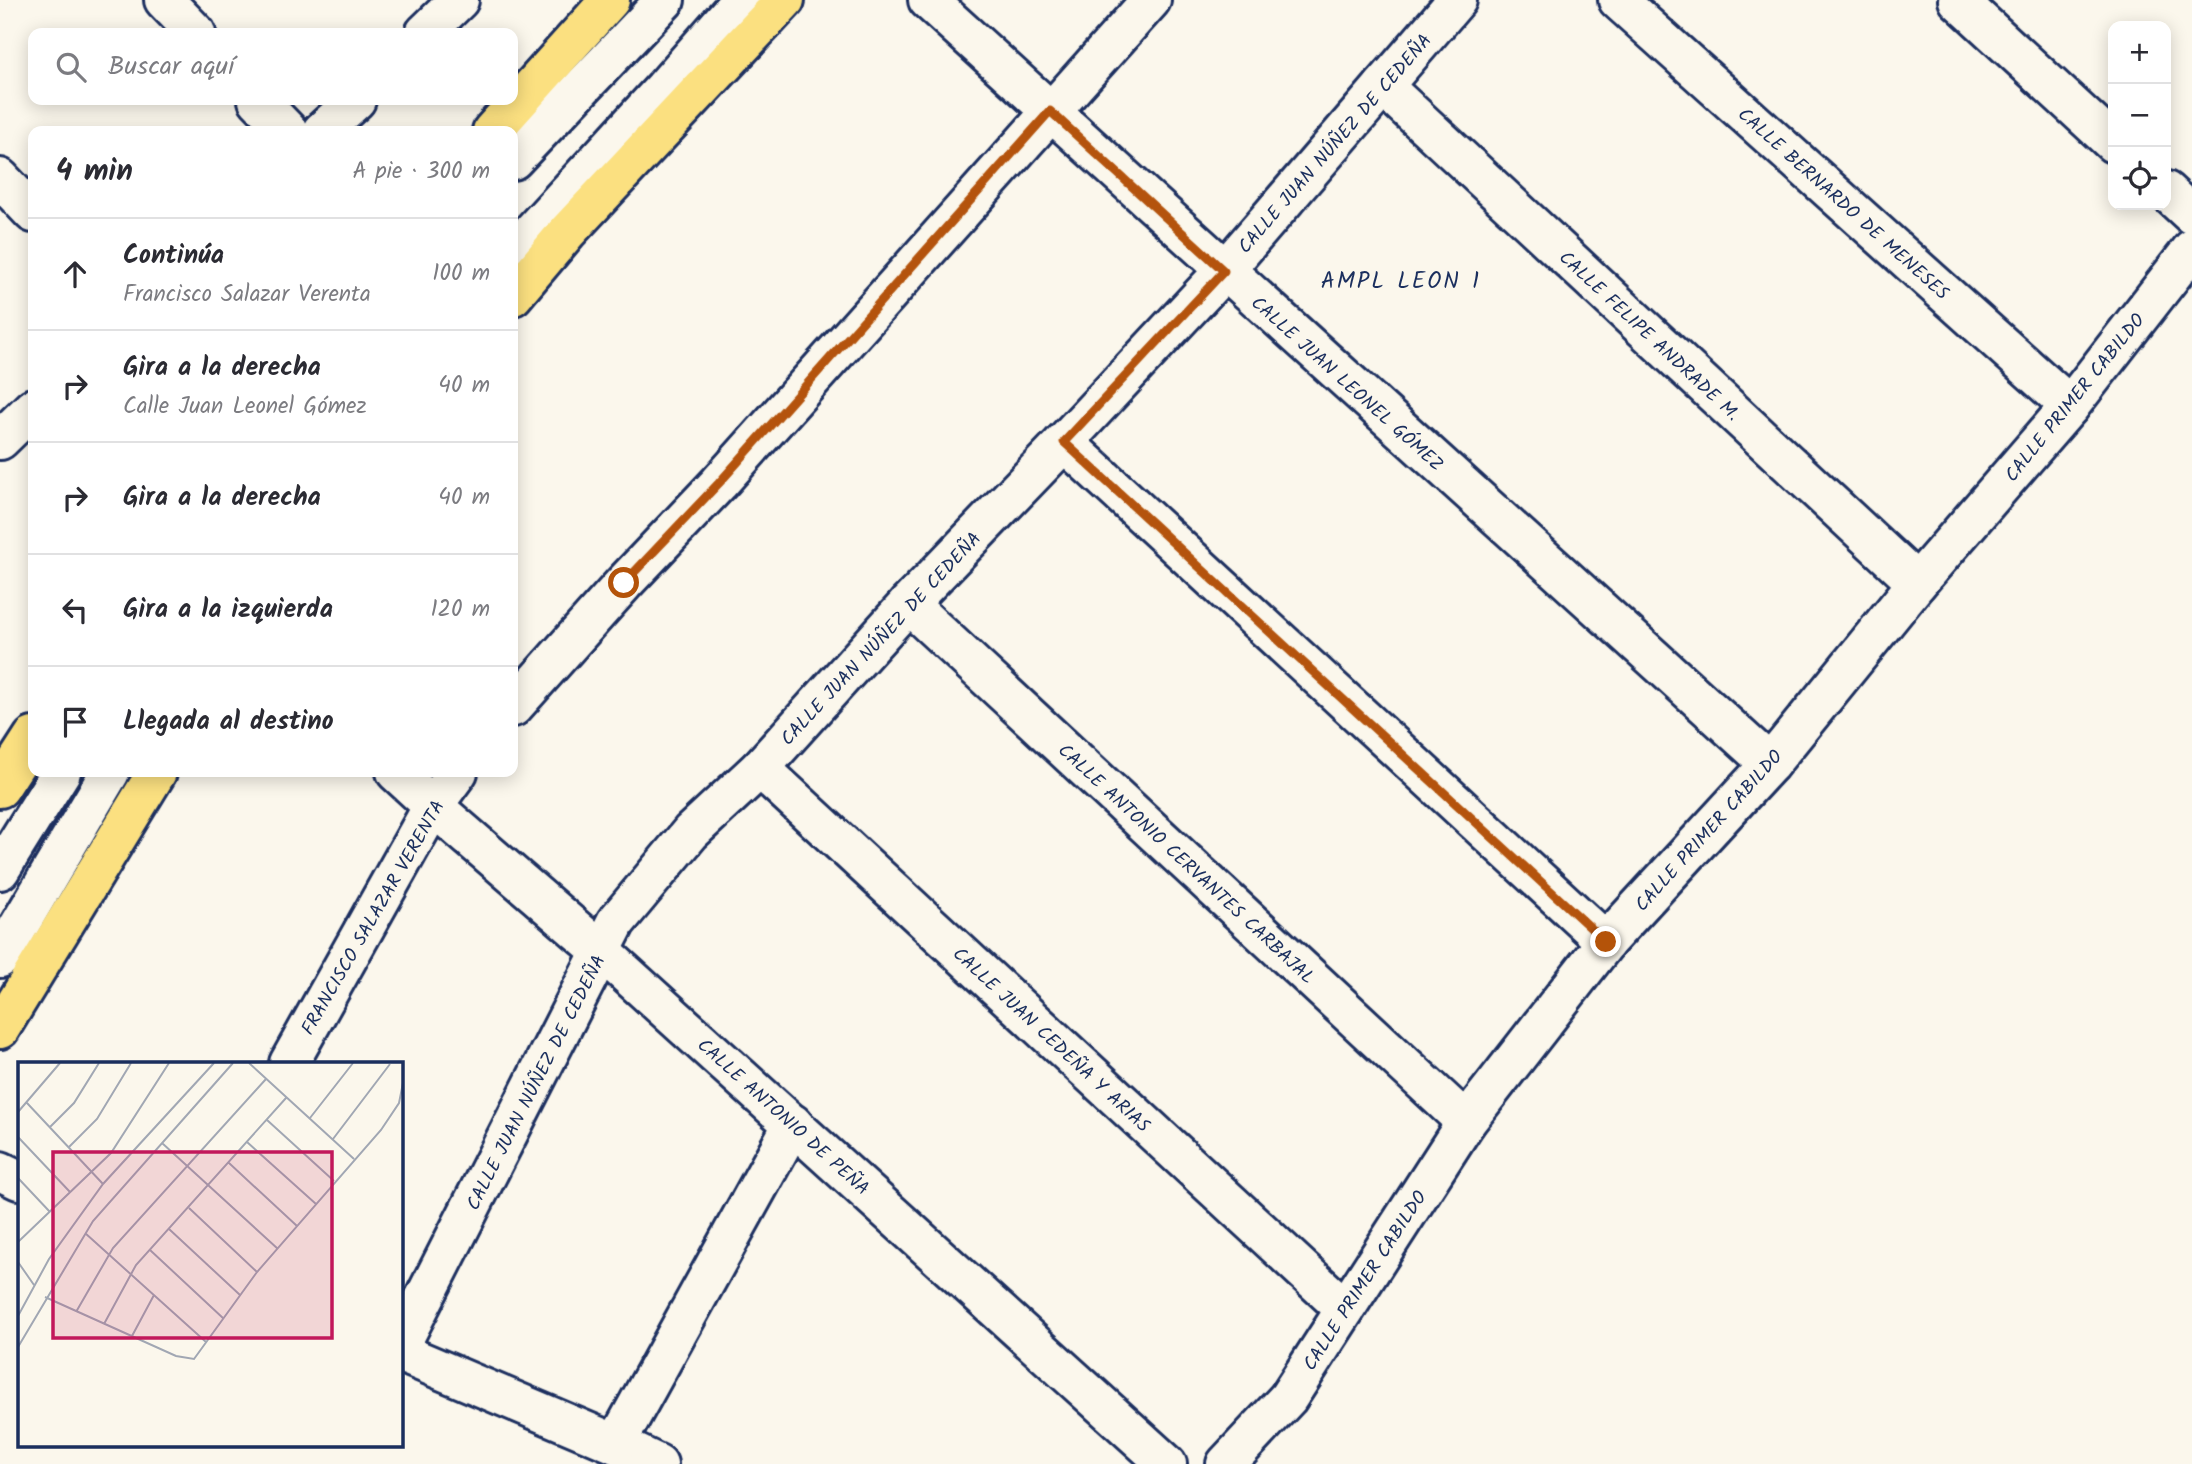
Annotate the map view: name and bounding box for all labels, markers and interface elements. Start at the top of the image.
map controls [2108,21,2171,210]
button: + [2108,21,2171,84]
search box [28,28,518,105]
street label: CALLE JUAN NÚÑEZ DE CEDEÑA [1231,28,1440,261]
text: Buscar aquí [108,46,234,88]
icon: search [52,48,90,86]
button: − [2108,84,2171,147]
street label: CALLE BERNARDO DE MENESES [1730,101,1955,308]
button: locate [2108,147,2171,210]
text: 4 min [56,148,133,196]
text: A pie · 300 m [352,154,490,190]
text: Continúa [123,235,224,277]
street label: CALLE FELIPE ANDRADE M. [1551,244,1746,429]
icon: ahead [56,255,94,293]
text: 100 m [432,256,490,292]
district label: AMPL LEON 1 [1321,264,1481,300]
text: Francisco Salazar Verenta [123,277,371,313]
street label: CALLE JUAN LEONEL GÓMEZ [1243,289,1450,480]
street label: CALLE PRIMER CABILDO [1998,307,2153,489]
text: Gira a la derecha [123,347,321,389]
icon: right [56,367,94,405]
text: 40 m [438,368,490,404]
text: Calle Juan Leonel Gómez [123,389,367,425]
text: Gira a la derecha [123,477,321,519]
icon: right [56,479,94,517]
text: 40 m [438,480,490,516]
street label: CALLE JUAN NÚÑEZ DE CEDEÑA [774,525,989,753]
route start [608,567,639,598]
text: Gira a la izquierda [123,589,333,631]
icon: left [56,591,94,629]
text: 120 m [430,592,490,628]
text: Llegada al destino [123,701,334,743]
icon: arrive [56,703,94,741]
street label: CALLE ANTONIO CERVANTES CARBAJAL [1050,737,1321,992]
street label: CALLE PRIMER CABILDO [1628,743,1791,919]
street label: FRANCISCO SALAZAR VERENTA [294,795,453,1041]
route end [1590,926,1621,957]
street label: CALLE JUAN CEDEÑA Y ARIAS [945,940,1156,1141]
street label: CALLE JUAN NÚÑEZ DE CEDEÑA [459,950,614,1216]
street label: CALLE ANTONIO DE PEÑA [690,1032,876,1203]
inset map [18,1062,402,1446]
street label: CALLE PRIMER CABILDO [1296,1185,1436,1377]

